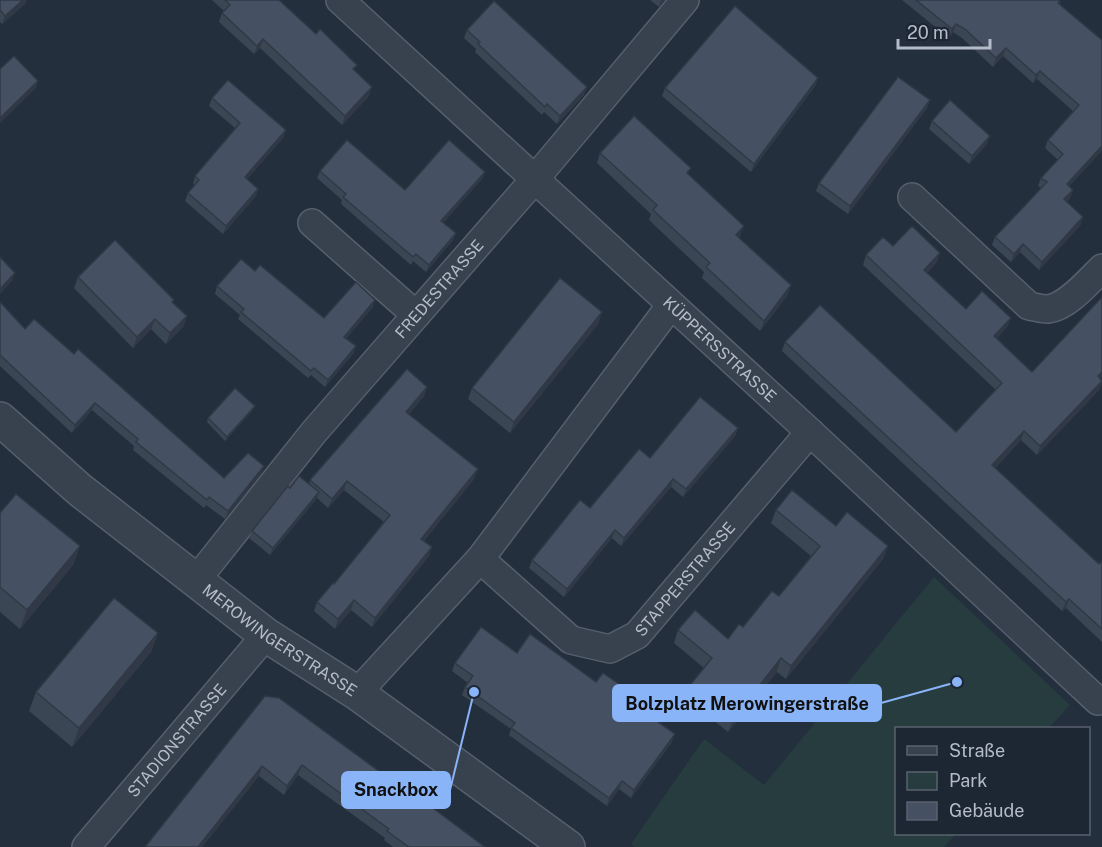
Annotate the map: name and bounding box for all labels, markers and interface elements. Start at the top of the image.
scale bar [898,12,990,50]
text: 20 m [907,22,949,43]
street label: FREDESTRASSE [391,235,487,342]
street label: KÜPPERSSTRASSE [659,292,780,406]
street label: STAPPERSTRASSE [631,518,739,640]
street label: MEROWINGERSTRASSE [199,580,361,700]
street label: STADIONSTRASSE [123,680,230,801]
callout: Bolzplatz Merowingerstraße [613,685,881,721]
text: Bolzplatz Merowingerstraße [625,693,869,714]
legend [895,727,1090,835]
text: Straße [949,740,1005,761]
text: Park [949,770,987,791]
callout: Snackbox [342,772,450,808]
text: Snackbox [354,779,439,800]
text: Gebäude [949,800,1024,821]

